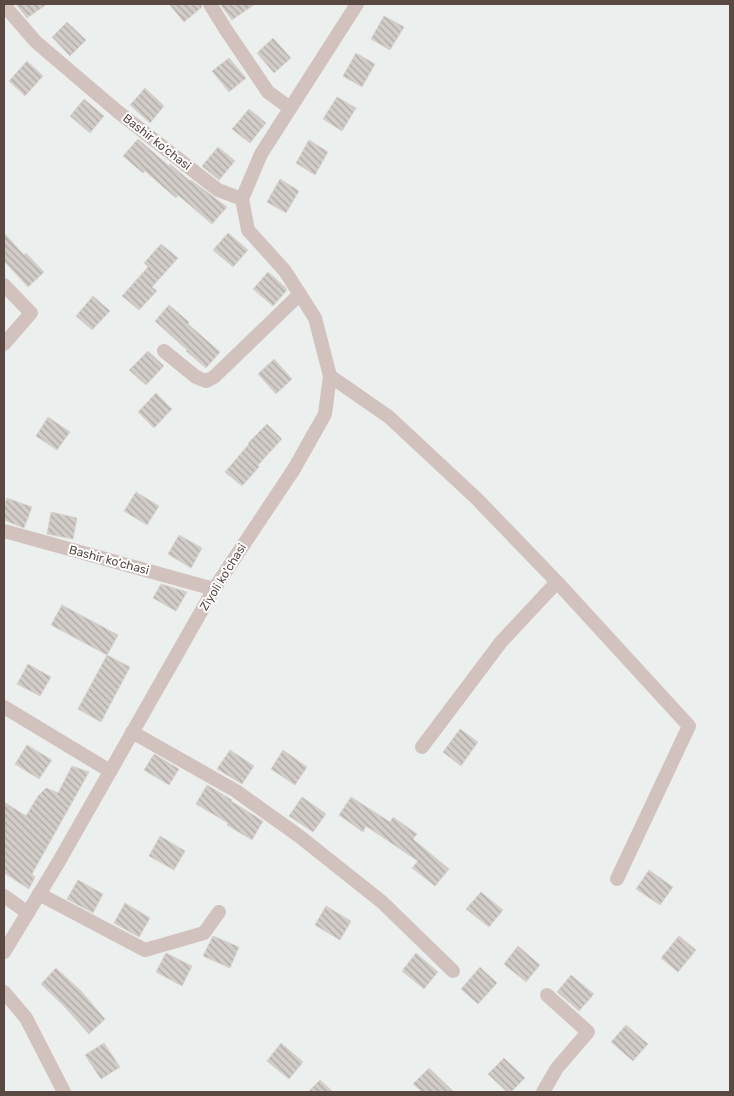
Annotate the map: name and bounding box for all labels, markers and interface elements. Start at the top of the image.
street label: Bashir ko'chasi [120,111,194,173]
street label: Ziyoli ko'chasi [197,541,249,613]
street label: Bashir ko'chasi [67,543,151,577]

